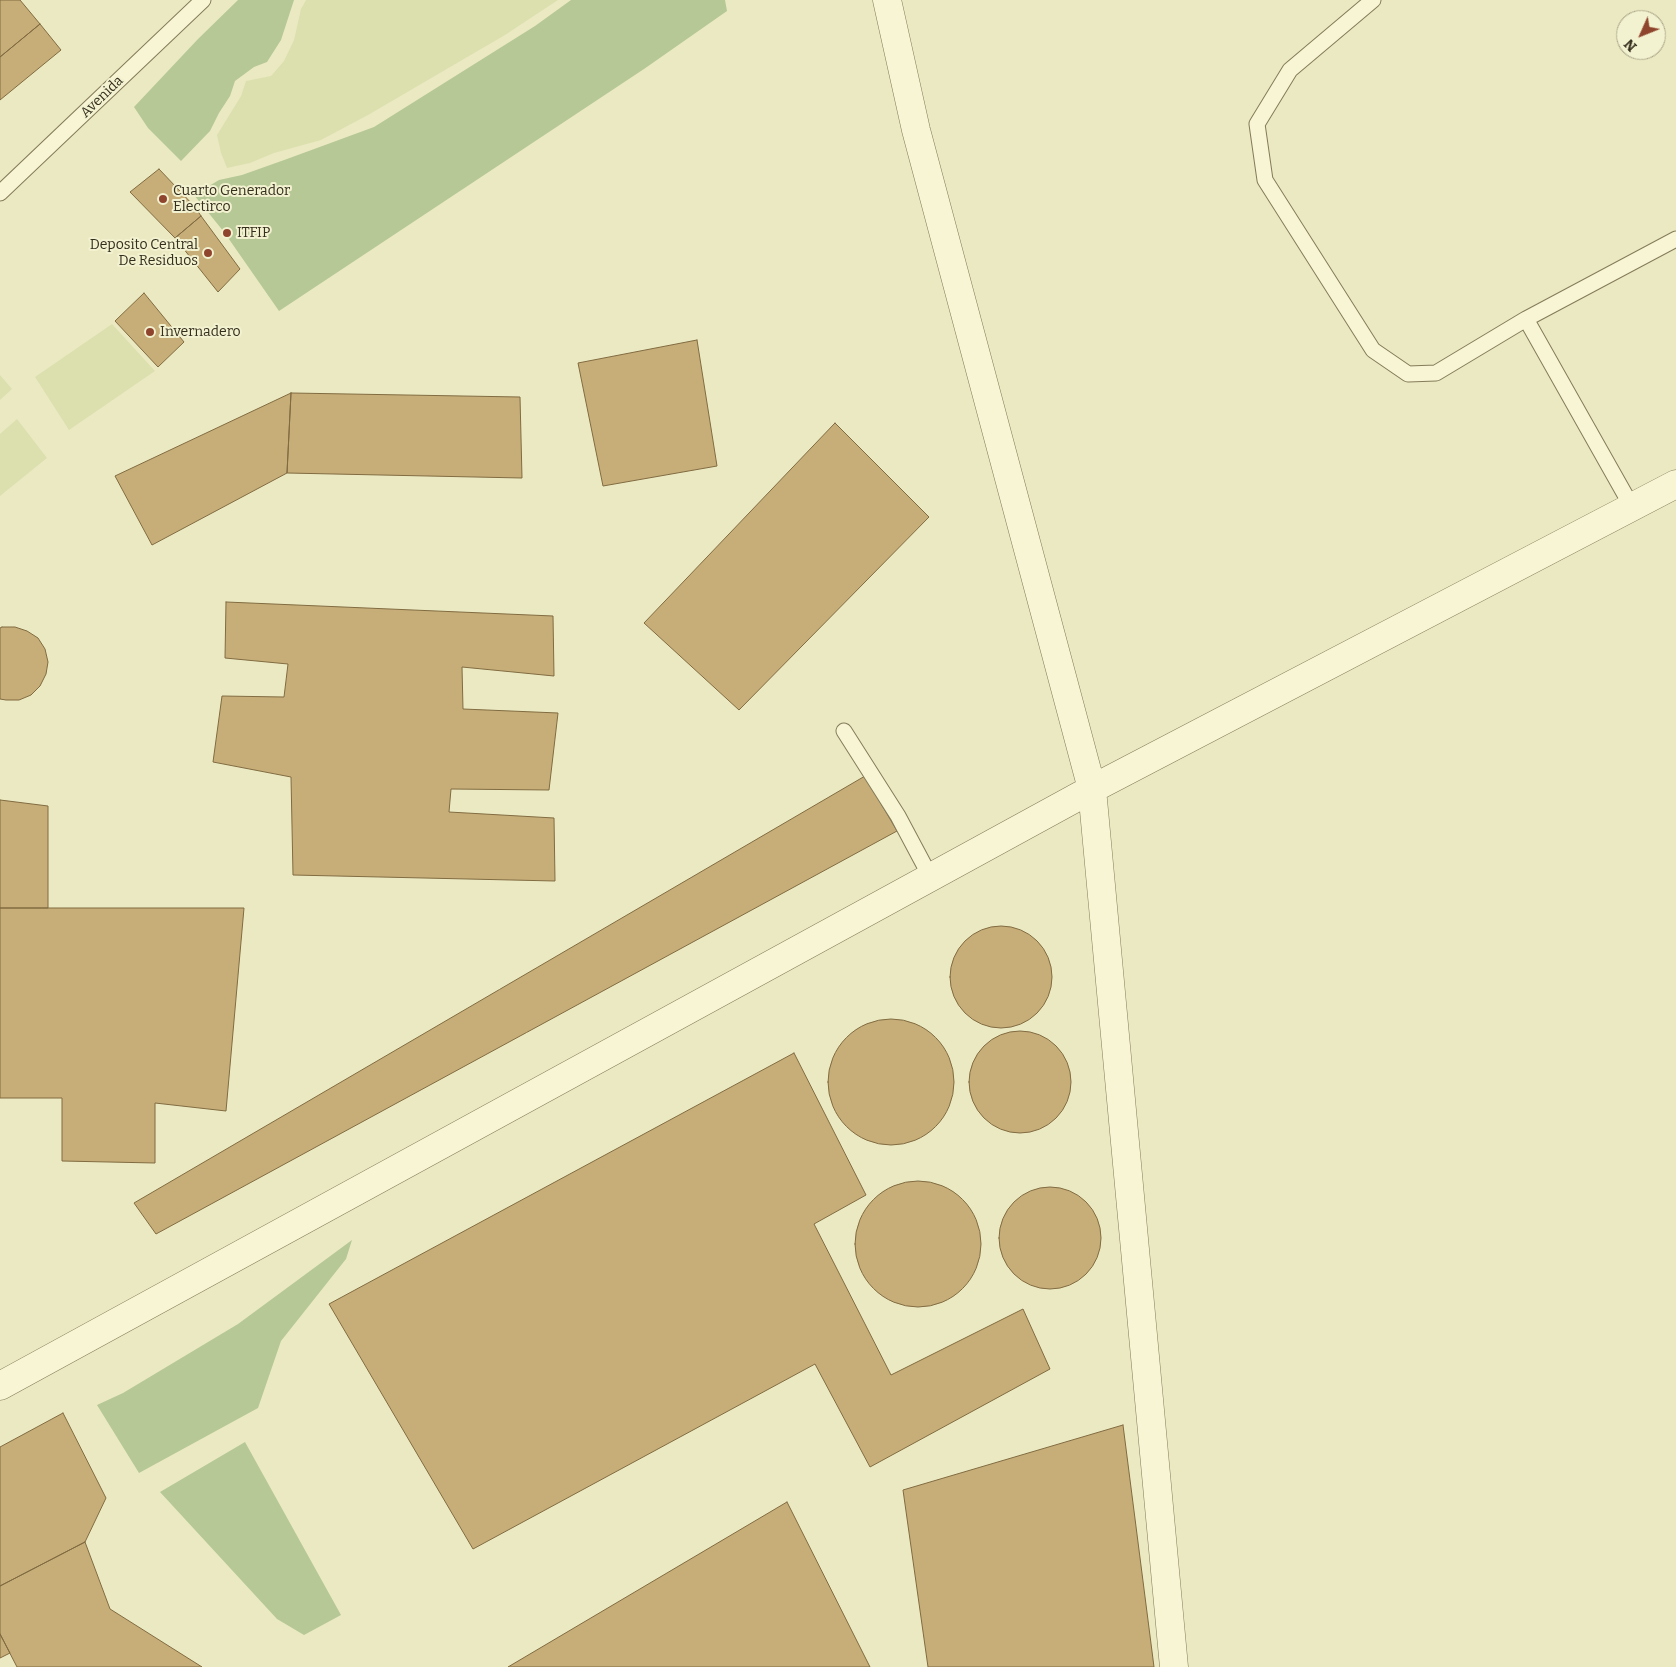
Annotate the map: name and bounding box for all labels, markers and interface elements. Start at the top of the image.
north arrow [1616,10,1666,60]
text: N [1621,35,1640,55]
street label: Avenida [77,73,127,121]
place label: Cuarto Generador Electirco [173,183,290,216]
marker: Cuarto Generador Electirco [157,193,169,205]
place label: ITFIP [237,225,270,241]
marker: ITFIP [221,227,233,239]
place label: Deposito Central De Residuos [90,237,198,270]
marker: Deposito Central De Residuos [202,247,214,259]
place label: Invernadero [160,324,241,340]
marker: Invernadero [144,326,156,338]

